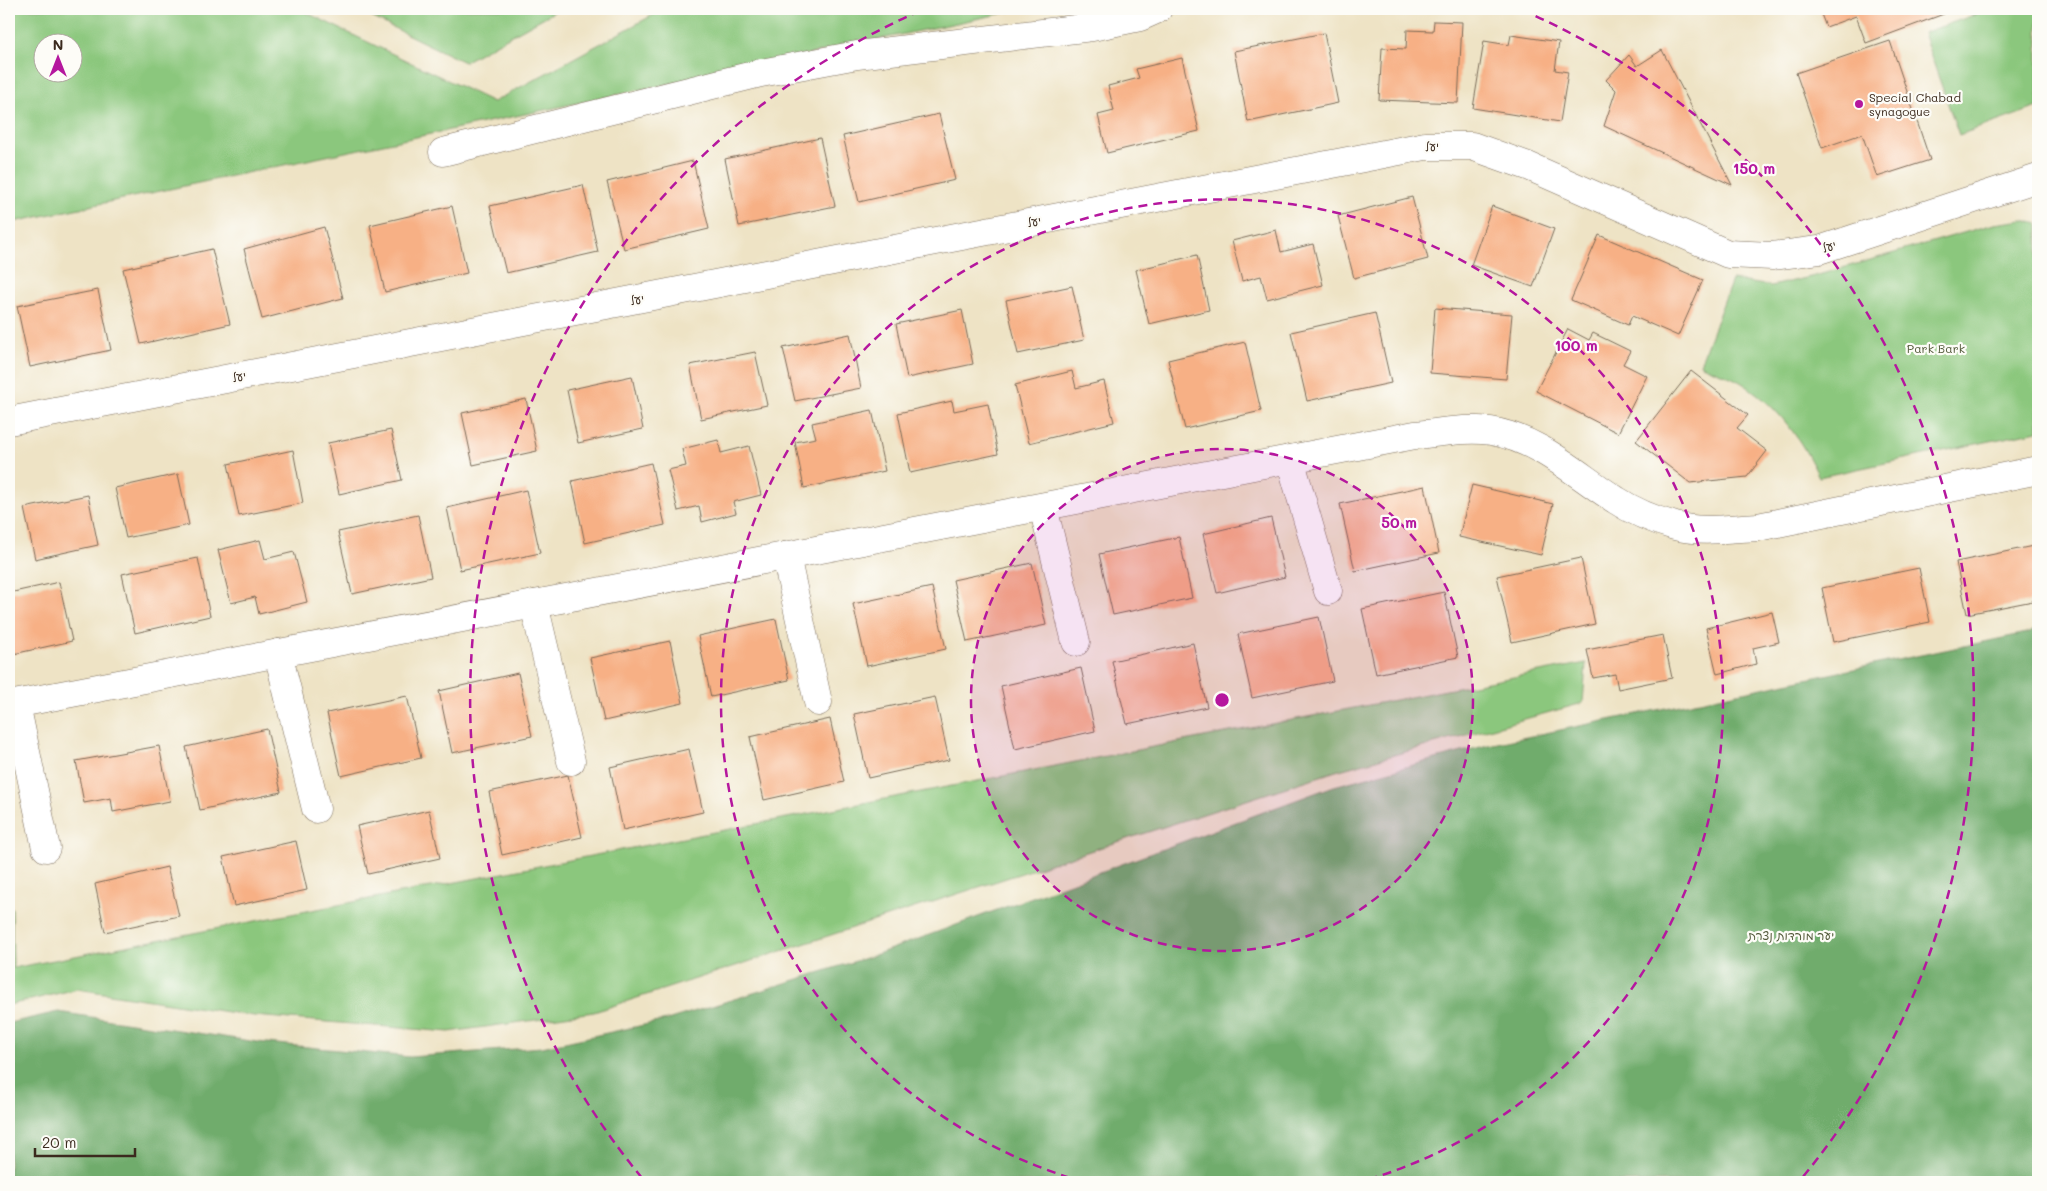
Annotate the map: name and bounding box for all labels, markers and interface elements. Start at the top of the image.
north arrow [32,32,82,82]
text: N [53,35,63,54]
place label: Special Chabad synagogue [1869,89,1962,119]
marker: Special Chabad synagogue [1853,98,1865,110]
street label: יעל [1425,138,1439,154]
text: 150 m [1733,158,1775,178]
street label: יעל [1026,212,1042,230]
street label: יעל [1820,236,1838,256]
street label: יעל [629,290,645,308]
text: 100 m [1554,335,1598,355]
park label: Park Bark [1907,340,1965,356]
street label: יעל [231,367,247,385]
text: 50 m [1381,512,1417,532]
centre of rings [1213,691,1231,709]
park label: יער מורדות נצרת [1747,927,1834,943]
scale bar [35,1126,135,1158]
text: 20 m [42,1132,76,1152]

